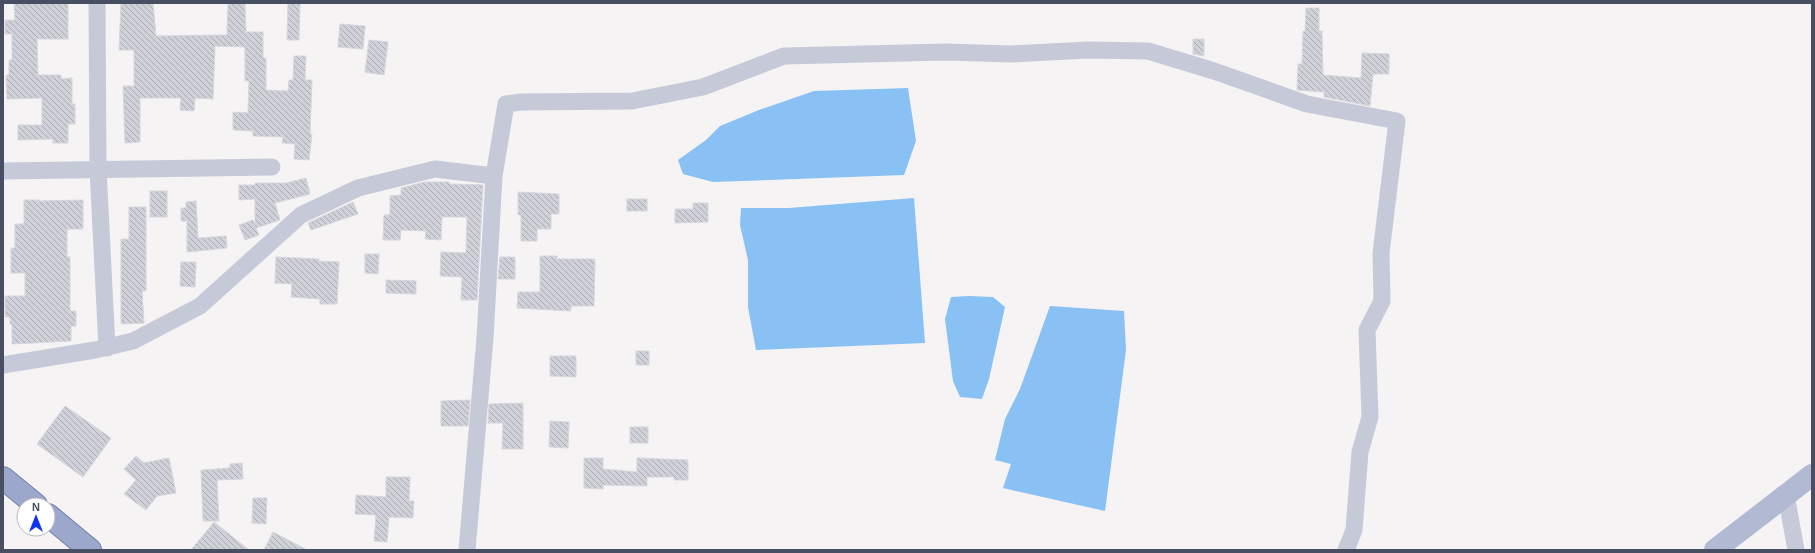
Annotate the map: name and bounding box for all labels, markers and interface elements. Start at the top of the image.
north arrow [16,497,56,537]
text: N [32,501,40,513]

